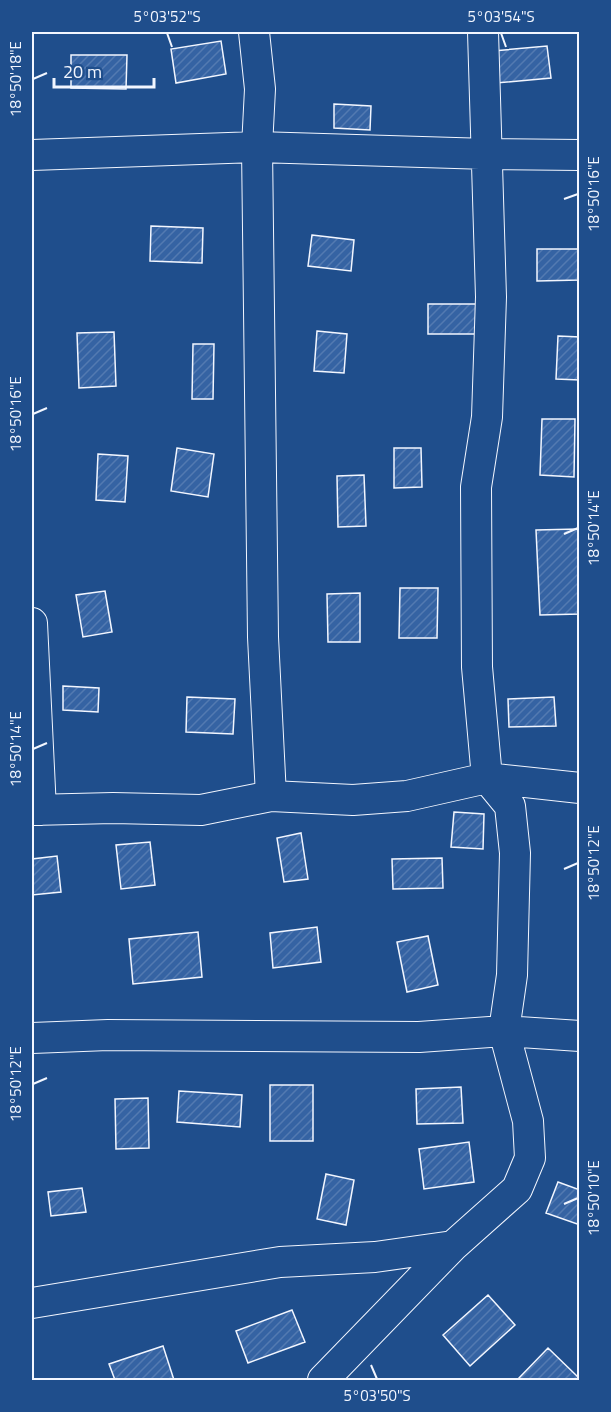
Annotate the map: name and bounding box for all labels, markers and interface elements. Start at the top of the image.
text: 5°03'52"S [133,5,201,28]
text: 5°03'54"S [467,5,535,28]
text: 18°50'18"E [4,41,27,117]
scale bar [54,51,154,89]
text: 20 m [63,58,102,85]
text: 18°50'16"E [582,156,605,232]
text: 18°50'16"E [4,376,27,452]
text: 18°50'14"E [582,490,605,566]
text: 18°50'14"E [4,711,27,787]
text: 18°50'12"E [582,825,605,901]
text: 18°50'12"E [4,1046,27,1122]
text: 18°50'10"E [582,1160,605,1236]
text: 5°03'50"S [343,1384,411,1407]

